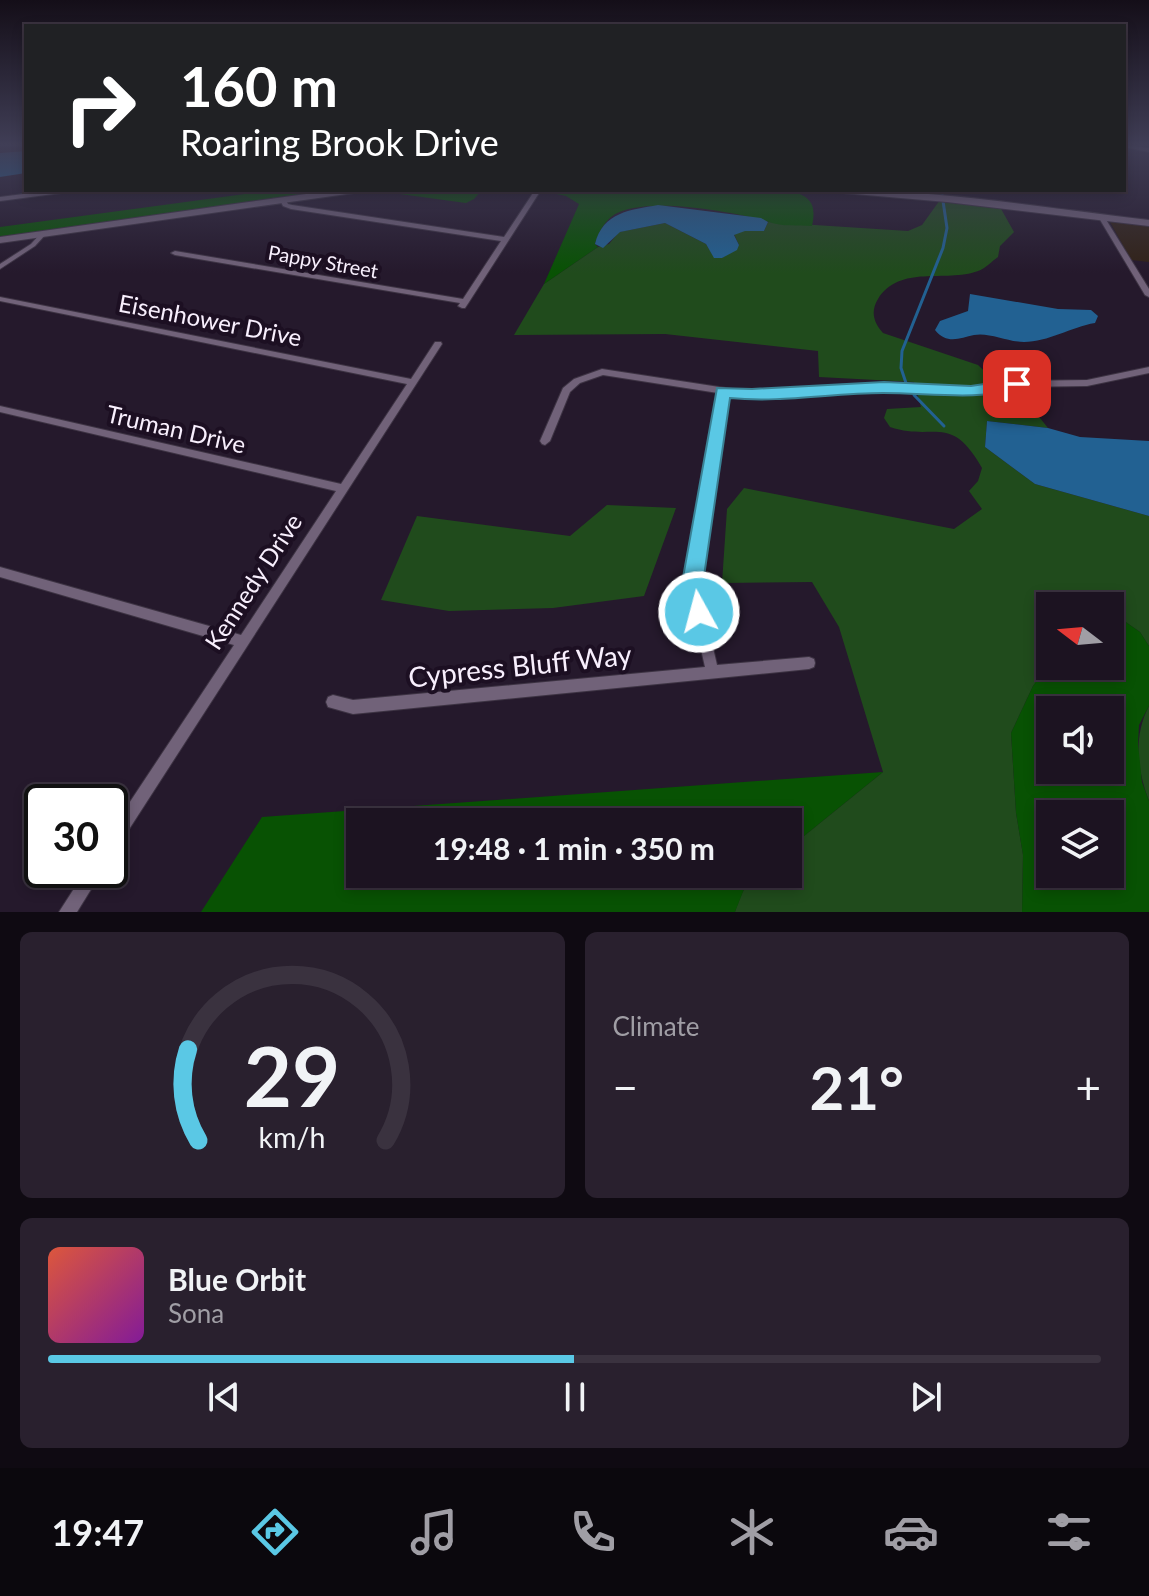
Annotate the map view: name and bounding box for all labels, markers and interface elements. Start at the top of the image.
text: 160 m [180,52,338,119]
icon: right [48,56,152,160]
text: Roaring Brook Drive [180,120,499,164]
street label: Pappy Street [266,240,380,283]
street label: Eisenhower Drive [116,288,304,351]
pin [983,350,1051,418]
icon: arrive [995,362,1039,406]
street label: Truman Drive [104,398,249,459]
street label: Kennedy Drive [198,508,307,654]
position arrow [657,570,741,654]
north arrow [1036,592,1124,680]
map controls [1036,592,1124,888]
street label: Cypress Bluff Way [406,636,634,694]
button: sound [1036,696,1124,784]
speed limit sign: 30 [24,784,128,888]
button: layers [1036,800,1124,888]
text: 19:48 · 1 min · 350 m [433,830,715,866]
text: Climate [613,1010,699,1042]
text: 29 [244,1025,341,1125]
text: 21° [809,1051,904,1123]
text: − [613,1061,638,1113]
text: + [1075,1061,1101,1113]
text: km/h [259,1120,326,1154]
text: Blue Orbit [168,1261,306,1297]
text: Sona [168,1297,224,1329]
icon: previous [202,1375,246,1419]
icon: pause [553,1375,597,1419]
icon: next [904,1375,948,1419]
icon: directions [247,1504,303,1560]
icon: music [406,1504,462,1560]
icon: phone [565,1504,621,1560]
icon: climate [724,1504,780,1560]
icon: car [883,1504,939,1560]
icon: filters [1041,1504,1097,1560]
text: 19:47 [51,1510,144,1554]

